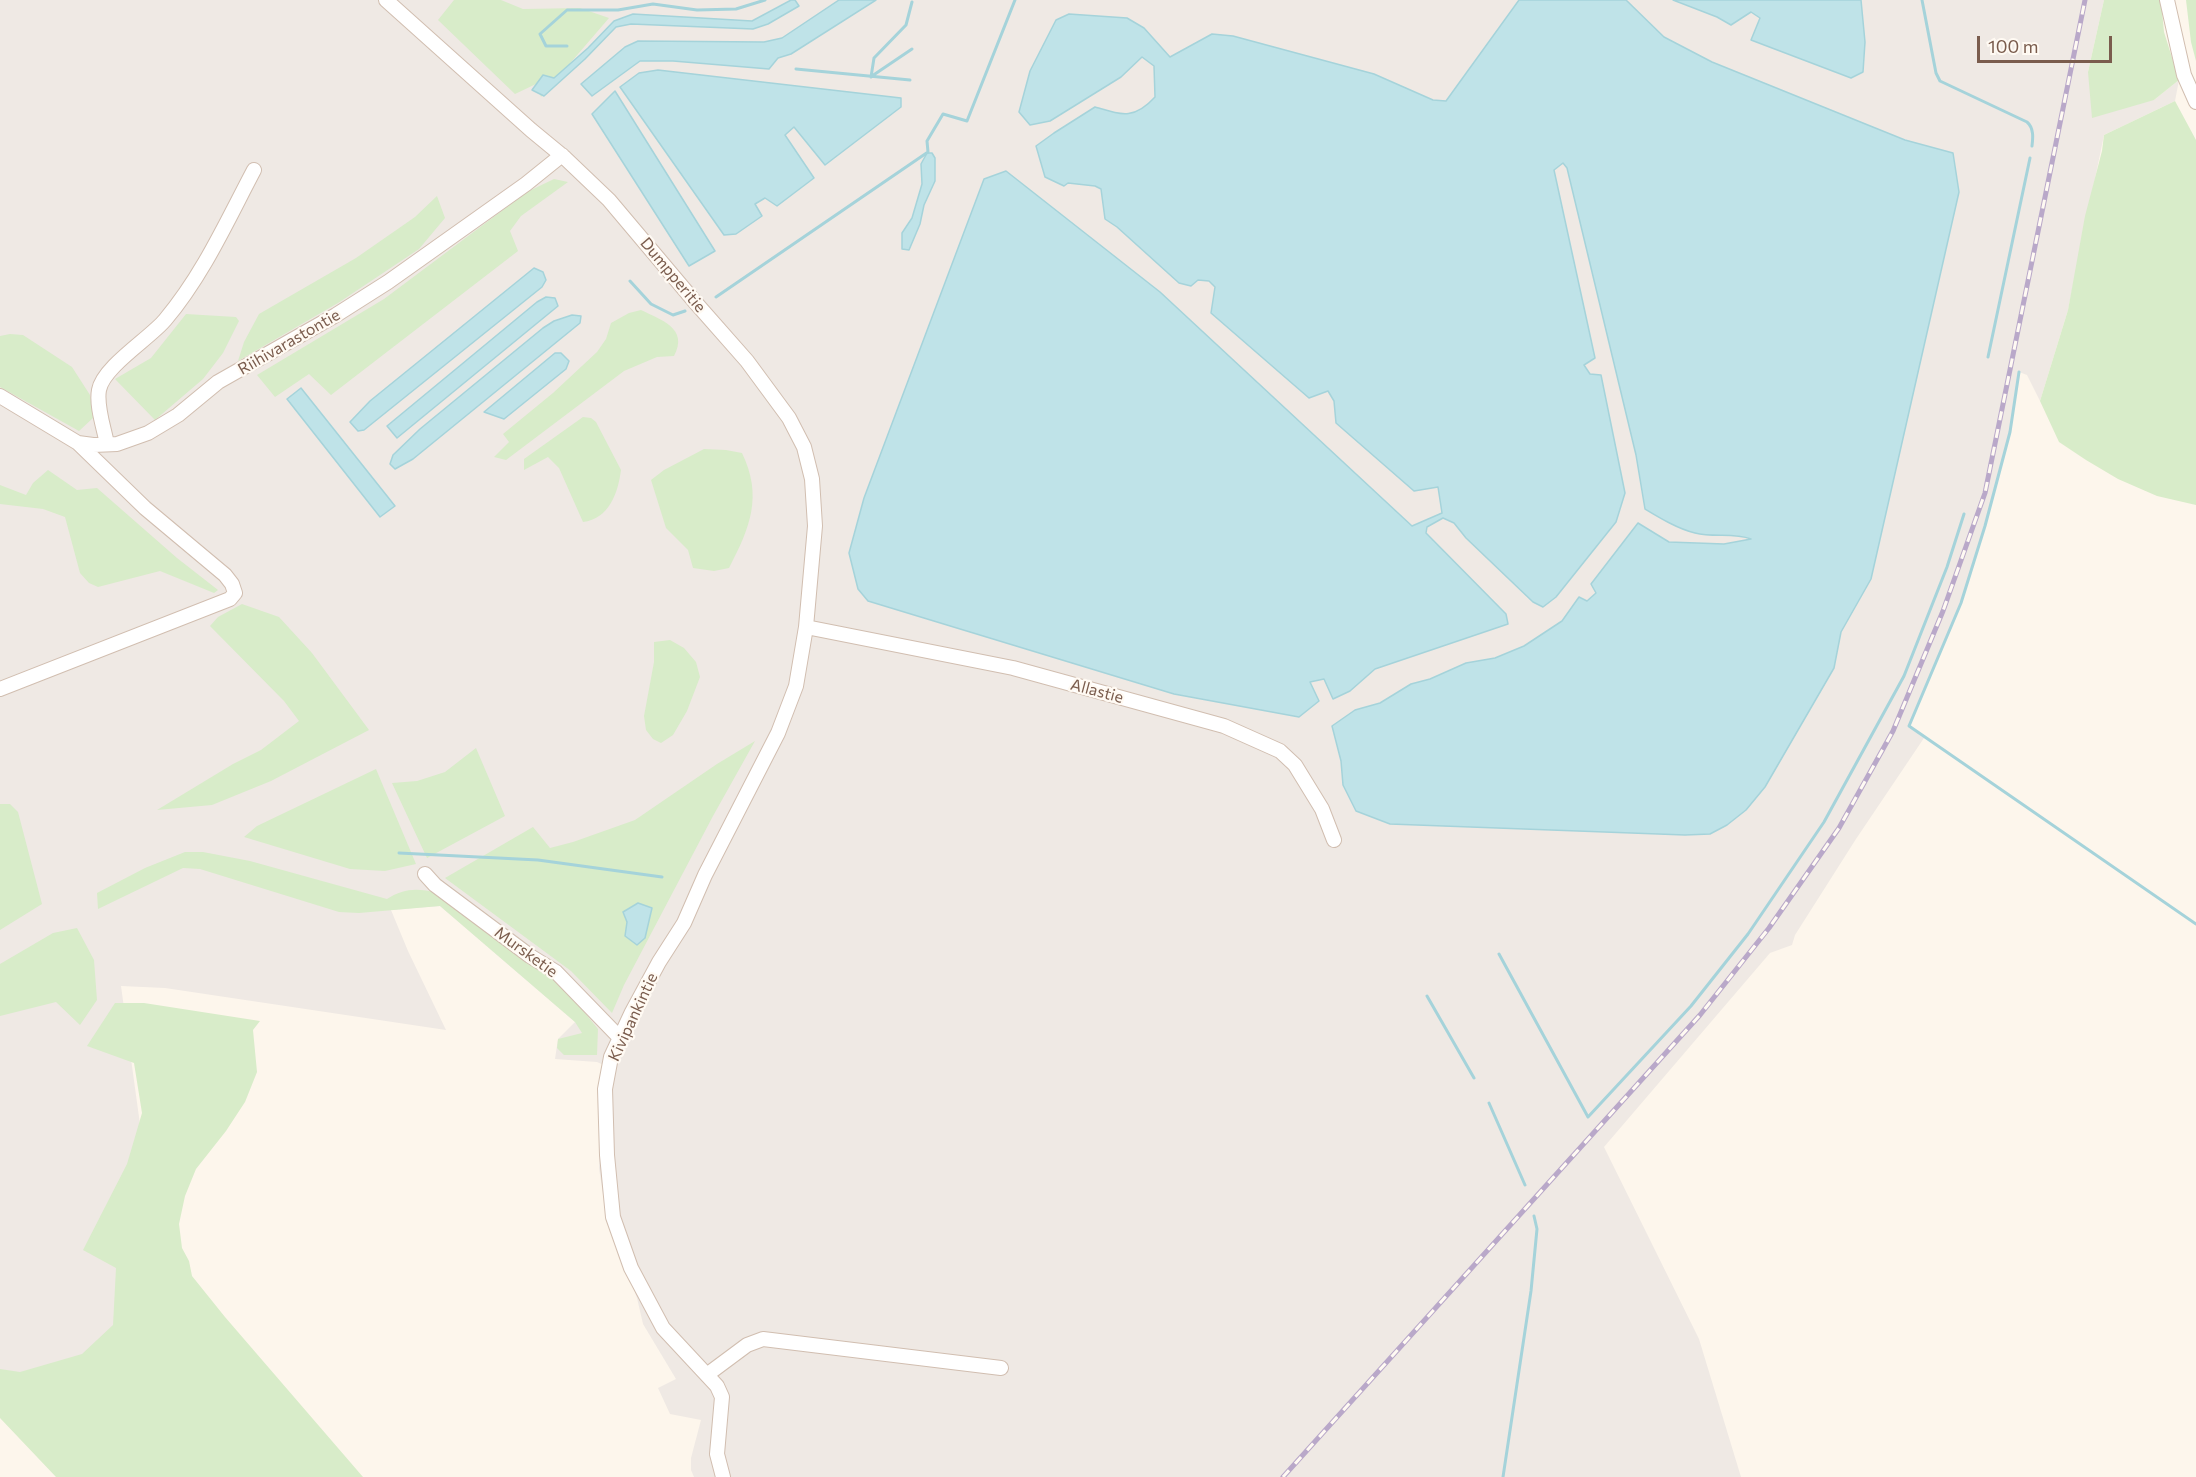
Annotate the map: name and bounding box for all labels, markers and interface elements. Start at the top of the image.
scale bar [1980,24,2115,62]
text: 100 m [1988,35,2038,57]
street label: Dumpperitie [636,234,710,316]
street label: Riihivarastontie [235,305,343,379]
street label: Allastie [1068,675,1126,707]
street label: Mursketie [491,923,561,981]
street label: Kivipankintie [604,970,662,1064]

